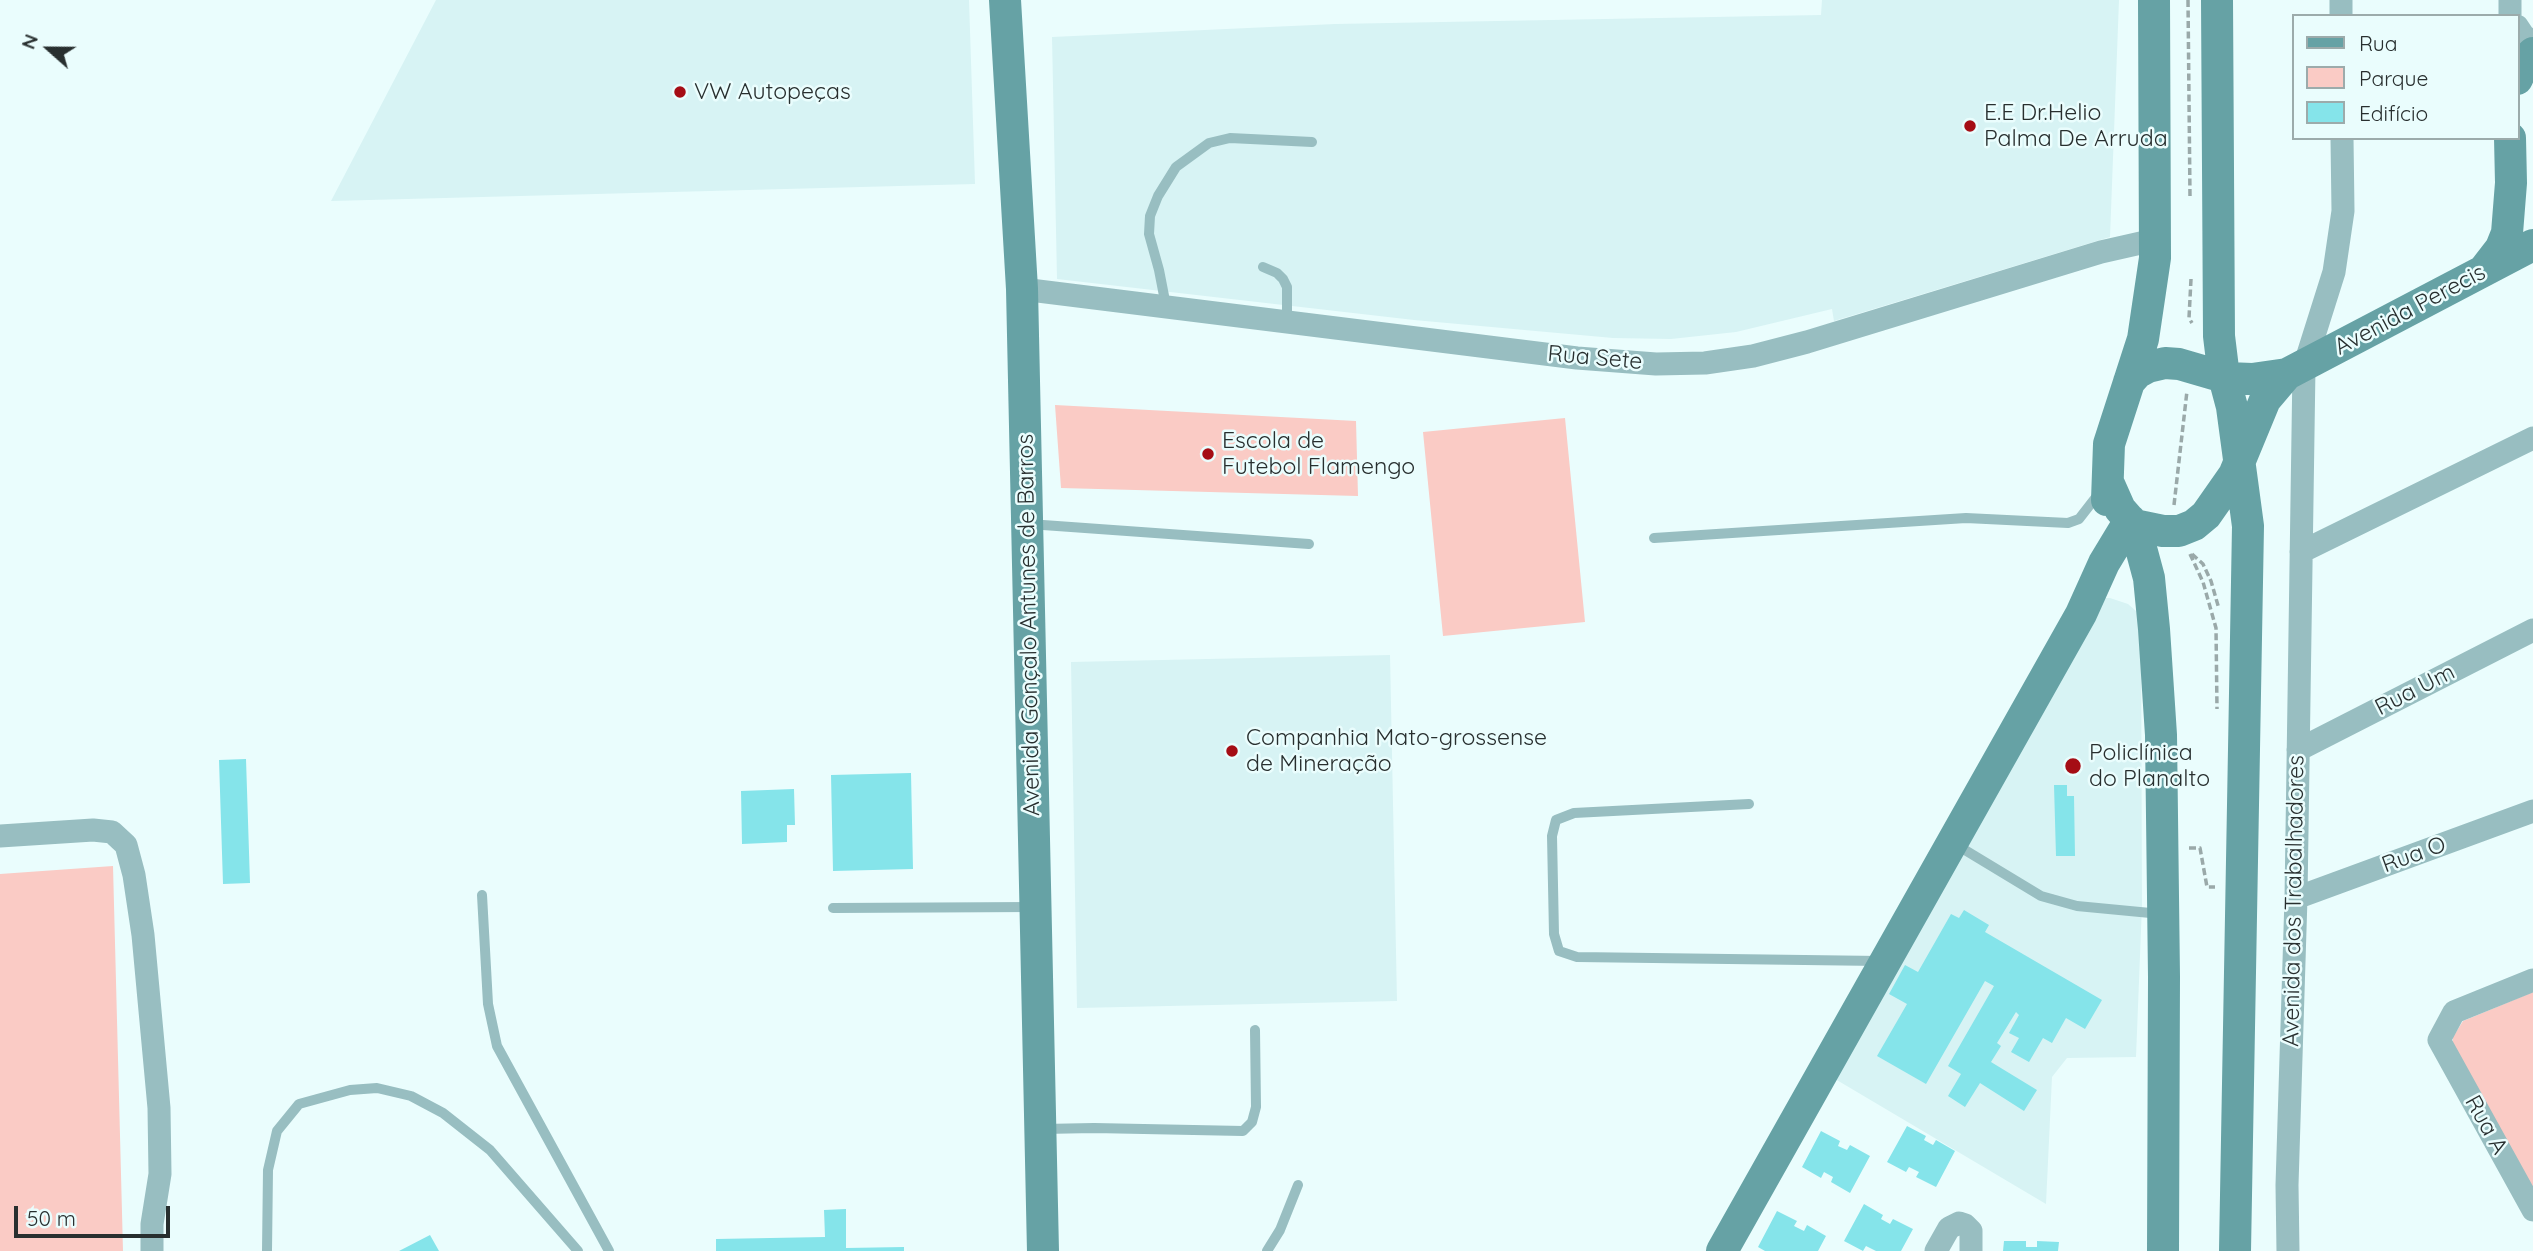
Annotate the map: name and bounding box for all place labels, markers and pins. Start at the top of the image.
place label: VW Autopeças [694,78,851,106]
marker: VW Autopeças [672,84,688,100]
place label: E.E Dr.Helio Palma De Arruda [1984,99,2168,153]
marker: E.E Dr.Helio Palma De Arruda [1962,118,1978,134]
place label: Escola de Futebol Flamengo [1222,427,1415,481]
marker: Escola de Futebol Flamengo [1200,446,1216,462]
place label: Companhia Mato-grossense de Mineração [1246,724,1547,778]
place label: Policlínica do Planalto [2089,739,2210,793]
marker: Companhia Mato-grossense de Mineração [1224,743,1240,759]
marker: Policlínica do Planalto [2063,756,2083,776]

